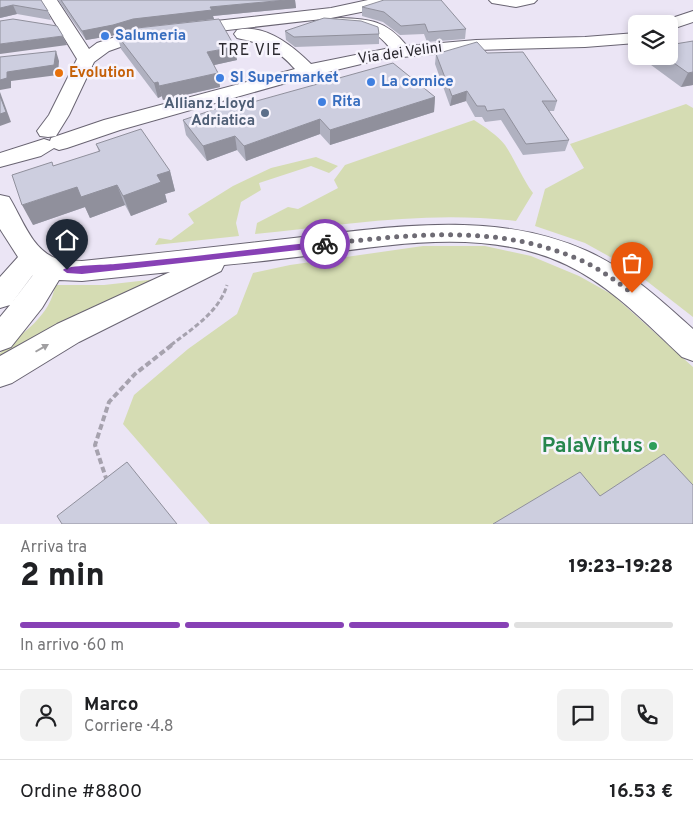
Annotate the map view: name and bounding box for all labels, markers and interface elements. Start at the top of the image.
map controls [628,15,678,65]
button: layers [628,15,678,65]
place label: Salumeria [115,27,186,46]
marker: Salumeria [99,30,111,42]
street label: Via dei Velini [357,39,443,69]
district label: TRE VIE [218,41,282,61]
place label: Evolution [69,64,135,83]
marker: Evolution [53,67,65,79]
place label: SI Supermarket [230,69,339,88]
marker: SI Supermarket [214,72,226,84]
place label: La cornice [381,73,454,92]
marker: La cornice [365,76,377,88]
place label: Rita [332,93,361,112]
place label: Allianz Lloyd Adriatica [164,95,255,131]
marker: Rita [316,96,328,108]
marker: Allianz Lloyd Adriatica [259,107,271,119]
pin [46,219,88,270]
courier [300,219,350,269]
icon: home [53,226,81,254]
icon: bike [311,230,339,258]
pin [611,242,653,293]
icon: bag [618,249,646,277]
one-way arrow [36,344,49,353]
place label: PalaVirtus [542,433,643,460]
marker: PalaVirtus [647,440,659,452]
text: Arriva tra [20,538,87,558]
text: 19:23–19:28 [568,555,673,579]
text: 2 min [20,557,105,597]
text: In arrivo · 60 m [20,636,124,656]
button: person [20,689,72,741]
button: chat [557,689,609,741]
button: phone [621,689,673,741]
text: Marco [84,693,139,717]
text: Corriere · 4.8 [84,717,174,737]
text: Ordine #8800 [20,780,142,804]
text: 16.53 € [609,780,673,804]

